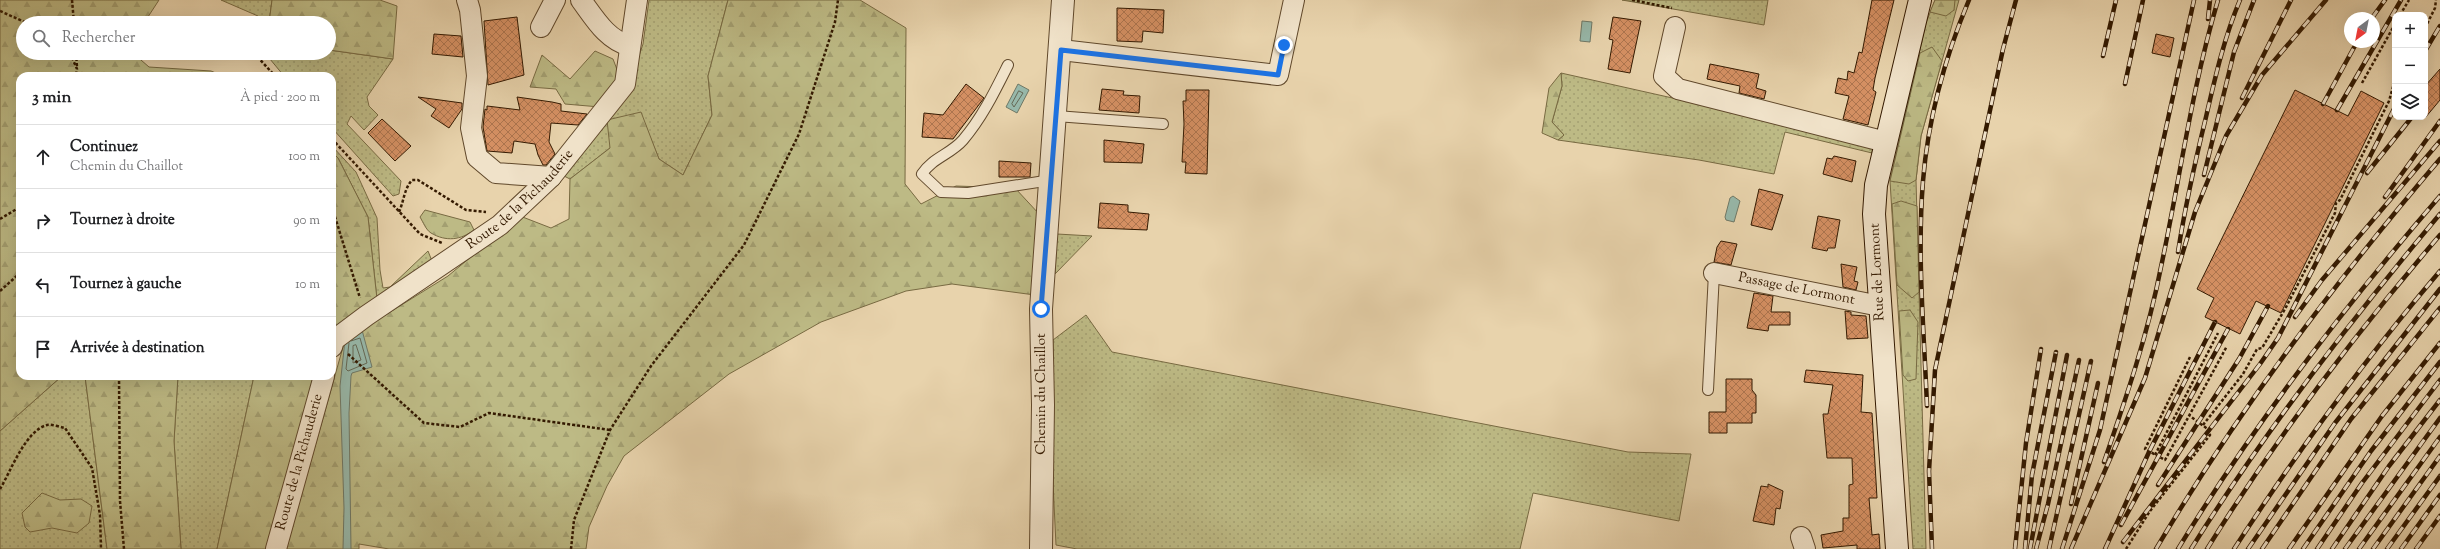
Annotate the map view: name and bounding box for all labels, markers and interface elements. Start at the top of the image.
north arrow [2344,12,2380,48]
map controls [2392,12,2428,120]
button: + [2392,12,2428,48]
search box [16,16,336,60]
icon: search [30,27,52,49]
text: Rechercher [62,28,135,49]
route end [1275,36,1293,54]
button: − [2392,48,2428,84]
button: layers [2392,84,2428,120]
text: 3 min [32,86,71,110]
text: À pied · 200 m [240,89,320,107]
text: Continuez [70,137,138,158]
icon: ahead [32,146,54,168]
street label: Route de la Pichauderie [462,146,579,255]
text: 100 m [288,148,320,166]
text: Chemin du Chaillot [70,158,183,176]
icon: right [32,210,54,232]
text: Tournez à droite [70,210,175,231]
text: 90 m [293,212,320,230]
street label: Rue de Lormont [1865,222,1891,321]
street label: Passage de Lormont [1736,268,1857,311]
icon: left [32,274,54,296]
text: Tournez à gauche [70,274,181,295]
text: 10 m [295,276,320,294]
route start [1032,300,1050,318]
street label: Chemin du Chaillot [1032,333,1052,455]
icon: arrive [32,338,54,360]
text: Arrivée à destination [70,338,205,359]
street label: Route de la Pichauderie [272,392,329,533]

